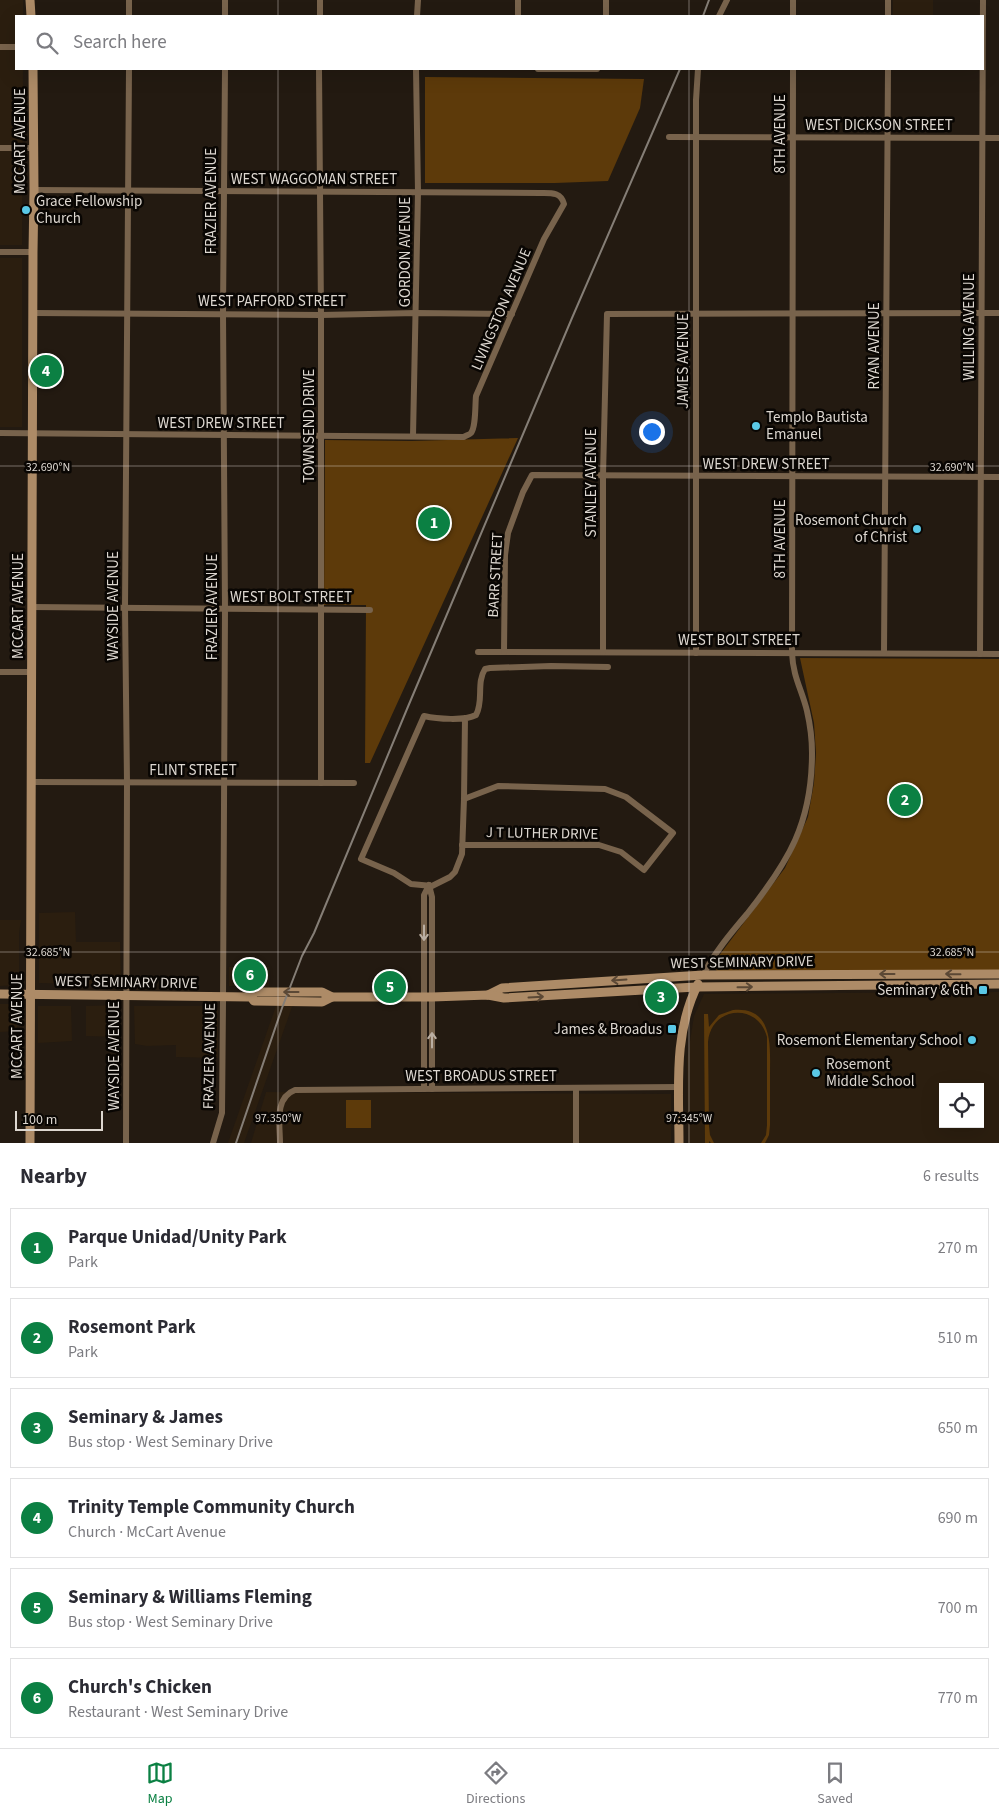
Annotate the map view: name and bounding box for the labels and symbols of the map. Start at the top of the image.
street label: MCCART AVENUE [10,88,31,194]
street label: 8TH AVENUE [770,94,791,174]
street label: WEST DICKSON STREET [805,115,953,136]
street label: FRAZIER AVENUE [201,148,222,254]
street label: WEST WAGGOMAN STREET [231,169,397,190]
place label: Grace Fellowship Church [36,191,142,229]
street label: GORDON AVENUE [395,197,416,307]
marker: Grace Fellowship Church [20,204,32,216]
street label: LIVINGSTON AVENUE [466,245,537,373]
street label: WILLING AVENUE [959,273,980,381]
street label: WEST PAFFORD STREET [198,291,346,312]
street label: RYAN AVENUE [864,302,885,390]
street label: JAMES AVENUE [673,313,694,409]
pin: 4 [30,352,62,390]
street label: TOWNSEND DRIVE [299,369,320,483]
place label: Templo Bautista Emanuel [766,407,868,445]
street label: WEST DREW STREET [157,413,285,434]
your location [639,419,665,445]
marker: Templo Bautista Emanuel [750,420,762,432]
street label: STANLEY AVENUE [581,428,602,538]
street label: WEST DREW STREET [702,454,830,475]
text: 32.690°N [26,459,70,476]
text: 32.690°N [930,459,974,476]
street label: 8TH AVENUE [770,499,791,579]
pin: 1 [418,504,450,542]
place label: Rosemont Church of Christ [795,510,907,548]
marker: Rosemont Church of Christ [911,523,923,535]
street label: BARR STREET [483,532,508,618]
street label: WAYSIDE AVENUE [103,551,124,661]
street label: MCCART AVENUE [8,553,29,659]
street label: FRAZIER AVENUE [202,554,223,660]
street label: WEST BOLT STREET [230,587,352,608]
street label: WEST BOLT STREET [678,630,800,651]
street label: FLINT STREET [149,760,237,781]
pin: 2 [889,781,921,819]
street label: J T LUTHER DRIVE [486,822,598,845]
one-way arrow [419,924,429,941]
text: 32.685°N [26,944,70,961]
text: 32.685°N [930,944,974,961]
street label: WEST SEMINARY DRIVE [670,951,814,974]
pin: 6 [234,956,266,994]
pin: 5 [374,968,406,1006]
one-way arrow [879,969,895,979]
one-way arrow [945,969,961,979]
street label: WEST SEMINARY DRIVE [54,971,198,994]
street label: MCCART AVENUE [7,973,28,1079]
one-way arrow [611,975,627,984]
pin: 3 [645,978,677,1016]
place label: Seminary & 6th [877,980,973,1001]
one-way arrow [737,982,753,991]
marker: Seminary & 6th [977,984,989,996]
one-way arrow [283,987,300,997]
one-way arrow [528,992,544,1001]
street label: WAYSIDE AVENUE [104,1001,125,1111]
street label: FRAZIER AVENUE [198,1003,221,1109]
place label: James & Broadus [554,1019,662,1040]
marker: James & Broadus [666,1023,678,1035]
place label: Rosemont Elementary School [777,1030,962,1051]
one-way arrow [427,1033,437,1049]
marker: Rosemont Elementary School [966,1034,978,1046]
place label: Rosemont Middle School [826,1054,915,1092]
street label: WEST BROADUS STREET [405,1066,557,1087]
marker: Rosemont Middle School [810,1067,822,1079]
scale bar [15,1108,102,1131]
text: 97.350°W [255,1110,302,1127]
text: 97.345°W [666,1110,713,1127]

